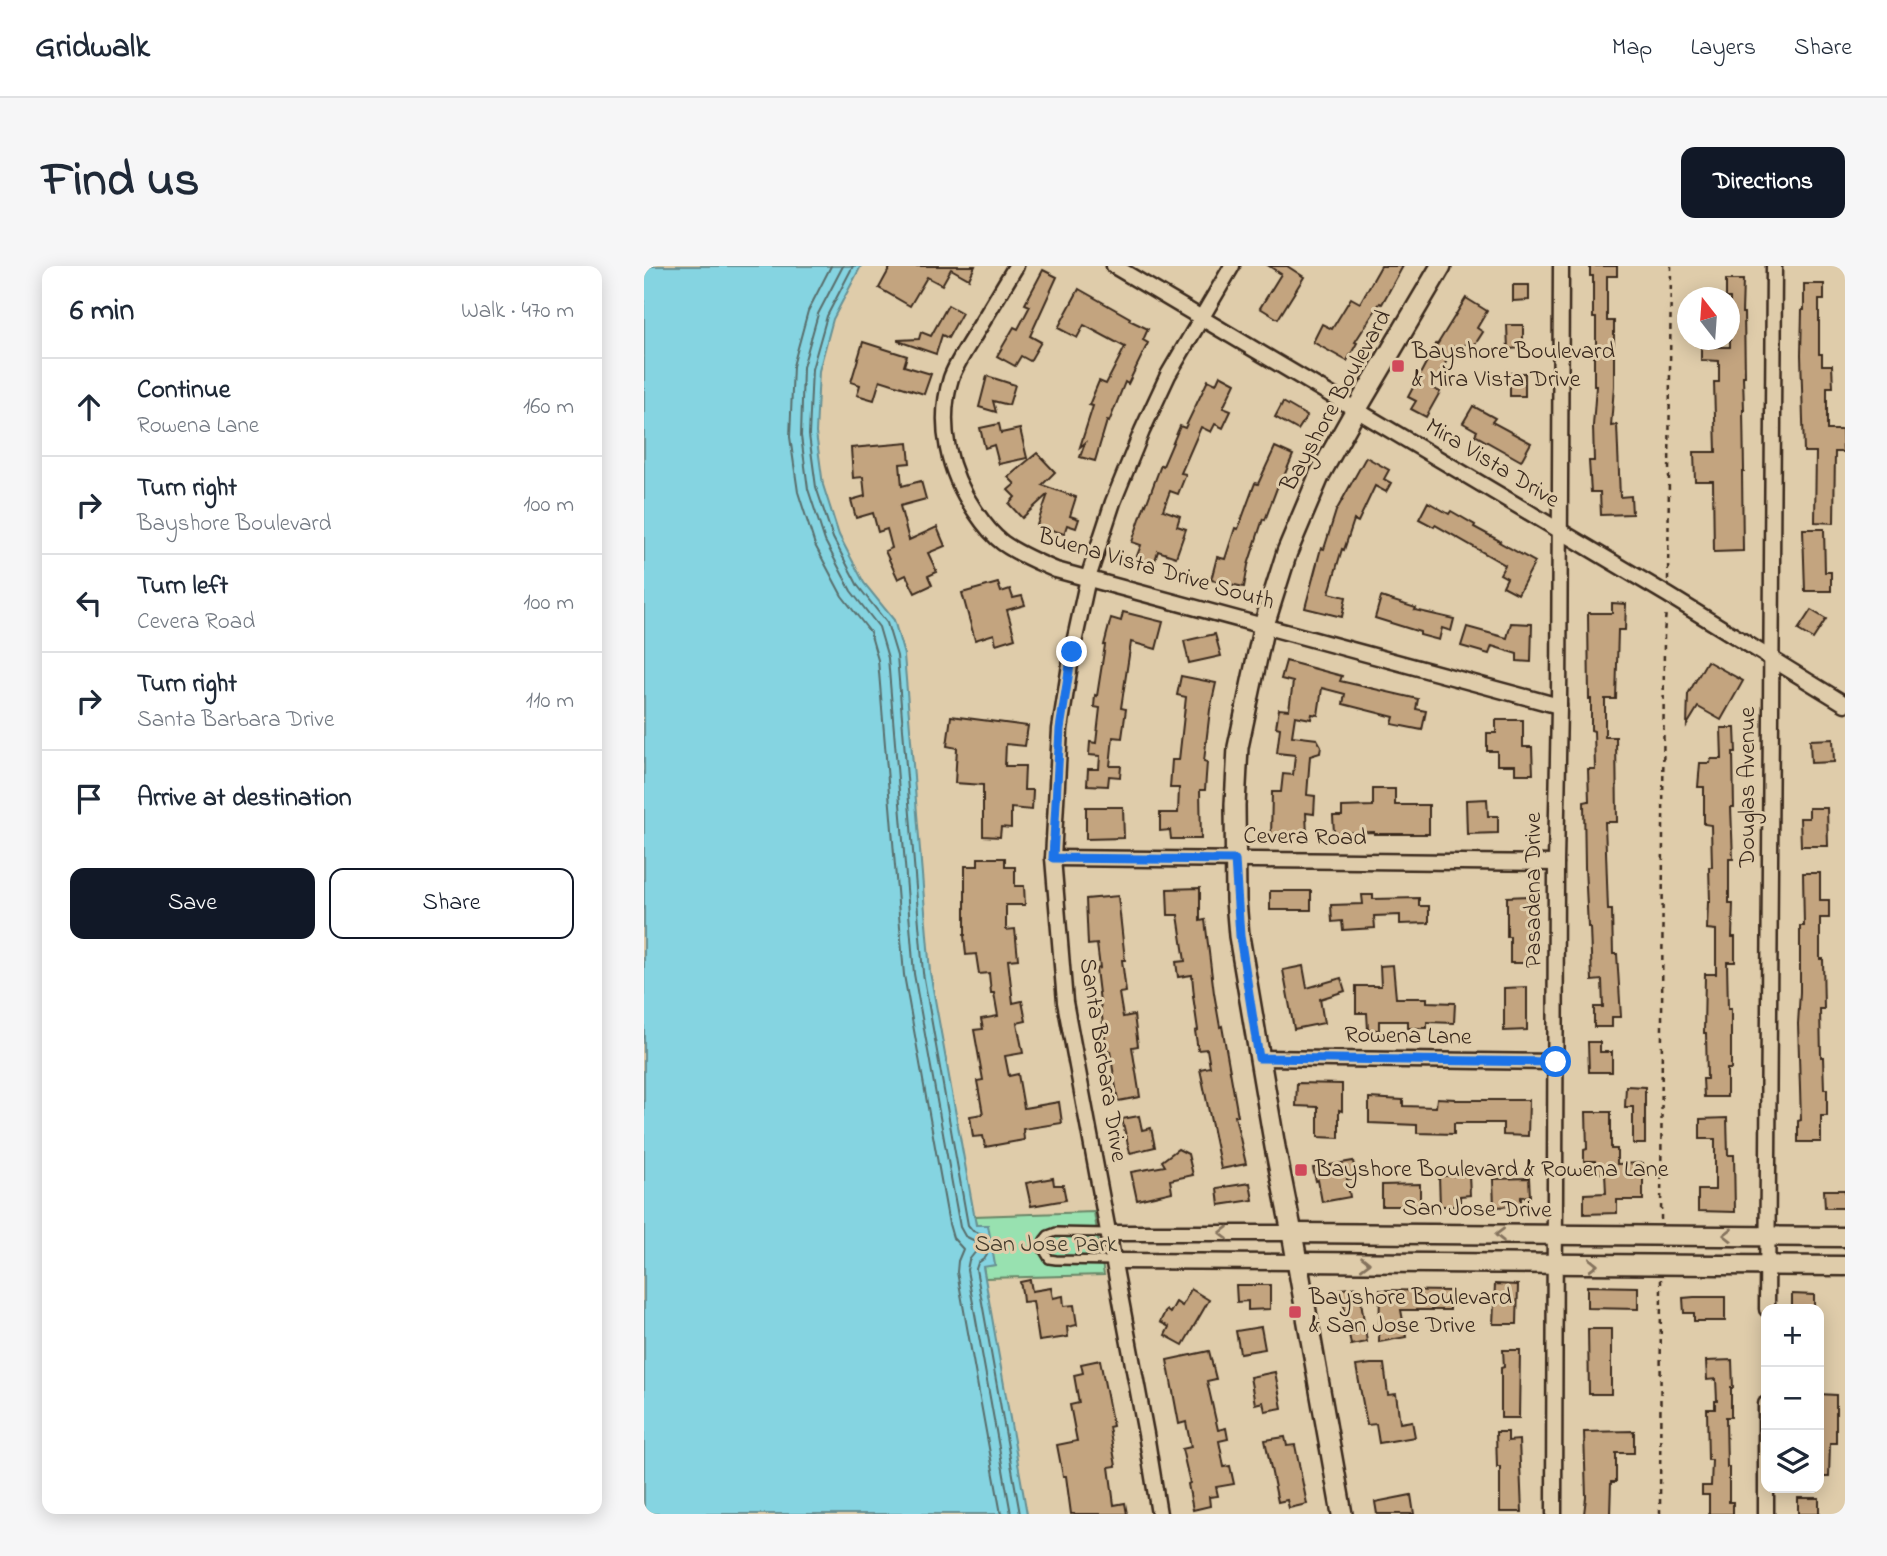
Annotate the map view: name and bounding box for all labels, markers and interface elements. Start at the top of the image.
text: Gridwalk [35,24,150,72]
text: Map [1612,31,1652,66]
text: Layers [1690,31,1756,66]
text: Share [1794,31,1852,66]
text: Find us [42,146,199,218]
button: Directions [1681,147,1845,218]
north arrow [1677,287,1740,350]
text: 6 min [70,290,134,334]
text: Walk · 470 m [461,295,574,328]
street label: Bayshore Boulevard [1272,303,1403,500]
place label: Bayshore Boulevard & Mira Vista Drive [1411,335,1615,398]
marker: Bayshore Boulevard & Mira Vista Drive [1390,358,1406,374]
text: Continue [137,372,230,410]
icon: ahead [70,388,108,426]
text: 160 m [523,391,574,424]
text: Rowena Lane [137,410,259,443]
street label: Mira Vista Drive [1418,410,1566,518]
text: Turn right [137,470,237,508]
icon: right [70,486,108,524]
text: 100 m [523,489,574,522]
text: Bayshore Boulevard [137,508,332,541]
street label: Buena Vista Drive South [1033,519,1278,621]
text: Turn left [137,568,228,606]
icon: left [70,584,108,622]
text: 100 m [523,587,574,620]
text: Cevera Road [137,606,255,639]
route end [1056,636,1087,667]
text: Turn right [137,666,237,704]
icon: right [70,682,108,720]
text: 110 m [526,685,574,718]
text: Santa Barbara Drive [137,704,334,737]
street label: Douglas Avenue [1731,706,1766,868]
icon: arrive [70,780,108,818]
text: Arrive at destination [137,780,352,818]
street label: Pasadena Drive [1517,812,1552,968]
street label: Cevera Road [1243,819,1367,857]
button: Save [70,868,315,939]
button: Share [329,868,574,939]
street label: Santa Barbara Drive [1069,956,1135,1165]
street label: Rowena Lane [1344,1018,1472,1056]
route start [1540,1046,1571,1077]
place label: Bayshore Boulevard & Rowena Lane [1314,1153,1669,1189]
marker: Bayshore Boulevard & Rowena Lane [1293,1162,1309,1178]
street label: San Jose Drive [1402,1191,1552,1229]
one-way arrow [1218,1225,1228,1241]
one-way arrow [1495,1227,1505,1243]
park label: San Jose Park [975,1228,1118,1263]
one-way arrow [1722,1228,1733,1243]
one-way arrow [1361,1255,1371,1271]
one-way arrow [1588,1257,1599,1273]
place label: Bayshore Boulevard & San Jose Drive [1308,1281,1512,1344]
marker: Bayshore Boulevard & San Jose Drive [1287,1304,1303,1320]
map controls [1761,1304,1824,1493]
button: + [1761,1304,1824,1367]
button: − [1761,1367,1824,1430]
button: layers [1761,1430,1824,1493]

